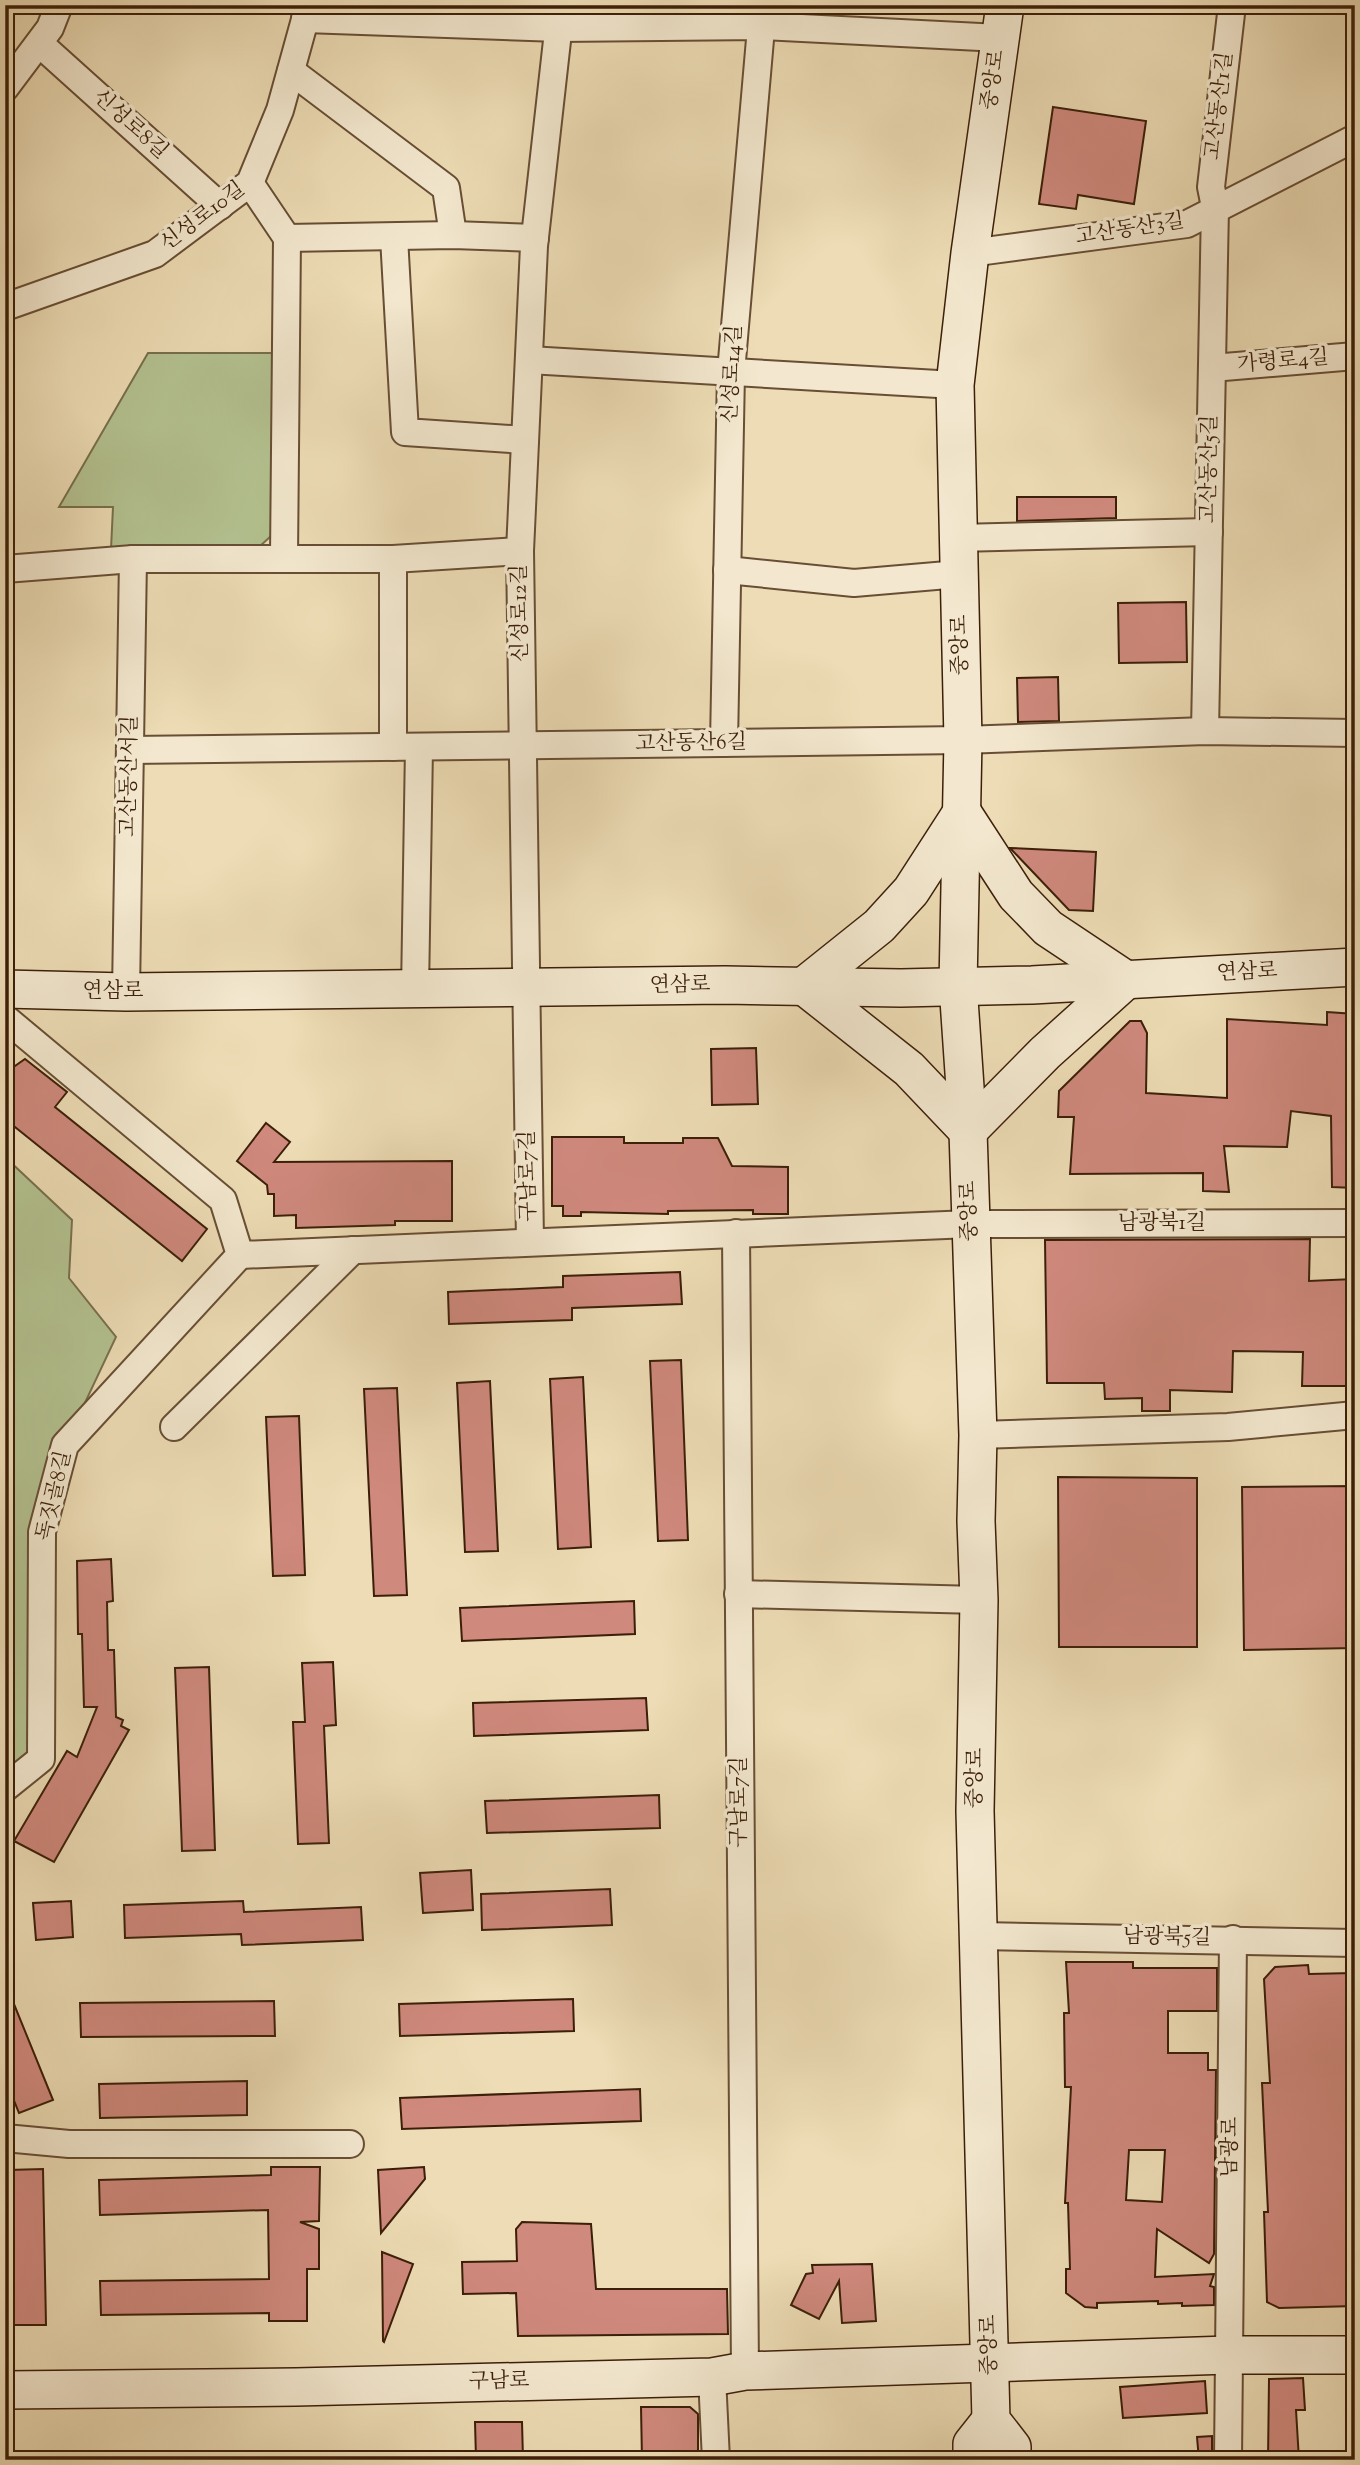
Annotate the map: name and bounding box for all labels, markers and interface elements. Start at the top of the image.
street label: 중앙로 [975,48,1013,112]
street label: 고산동산1길 [1198,50,1242,162]
street label: 신성로8길 [86,83,174,167]
street label: 신성로10길 [154,175,252,259]
street label: 고산동산3길 [1073,207,1187,253]
street label: 신성로14길 [715,324,751,424]
street label: 가령로4길 [1236,343,1330,381]
street label: 고산동산5길 [1194,414,1226,524]
street label: 신성로12길 [505,564,537,662]
street label: 중앙로 [945,614,977,676]
street label: 고산동산서길 [114,715,146,837]
street label: 고산동산6길 [635,728,747,760]
street label: 연삼로 [1216,956,1278,990]
street label: 연삼로 [649,970,711,1002]
street label: 연삼로 [83,977,143,1007]
street label: 구남로7길 [513,1130,545,1222]
street label: 중앙로 [954,1180,986,1242]
street label: 남광북1길 [1118,1209,1206,1239]
street label: 독짓골8길 [30,1448,80,1544]
street label: 중앙로 [960,1747,992,1809]
street label: 구남로7길 [725,1756,755,1848]
street label: 남광북5길 [1123,1922,1211,1954]
street label: 남광로 [1215,2116,1247,2178]
street label: 중앙로 [974,2314,1006,2376]
street label: 구남로 [468,2366,530,2398]

